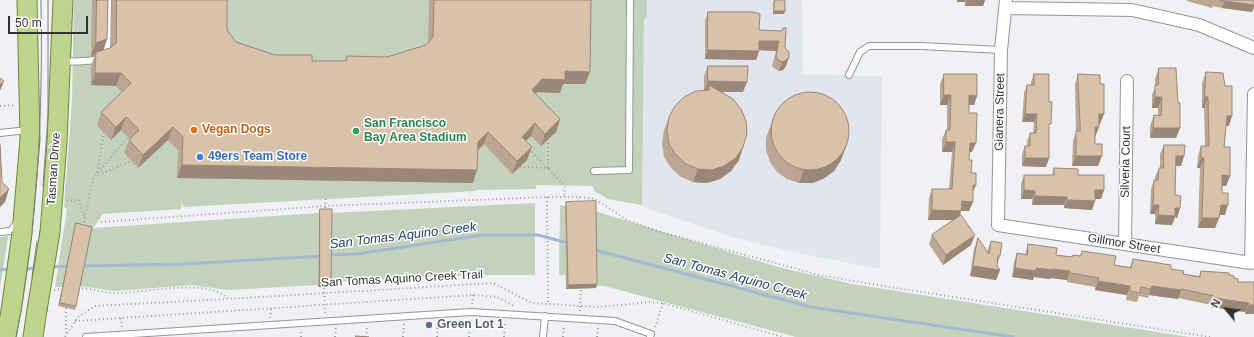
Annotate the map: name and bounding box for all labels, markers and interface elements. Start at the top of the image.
scale bar [10,8,90,34]
text: 50 m [15,16,42,30]
street label: Gianera Street [992,73,1008,151]
place label: San Francisco Bay Area Stadium [364,117,467,145]
place label: Vegan Dogs [202,123,271,137]
marker: Vegan Dogs [189,125,199,135]
marker: San Francisco Bay Area Stadium [351,126,361,136]
street label: Silveria Court [1118,126,1134,198]
street label: Tasman Drive [44,132,64,206]
place label: 49ers Team Store [208,150,307,164]
marker: 49ers Team Store [195,152,205,162]
water label: San Tomas Aquino Creek [329,219,477,253]
street label: Gillmor Street [1087,231,1161,257]
water label: San Tomas Aquino Creek [662,250,808,304]
street label: San Tomas Aquino Creek Trail [321,268,483,290]
north arrow [1206,289,1246,329]
text: N [1208,297,1223,310]
place label: Green Lot 1 [437,318,504,332]
marker: Green Lot 1 [424,320,434,330]

